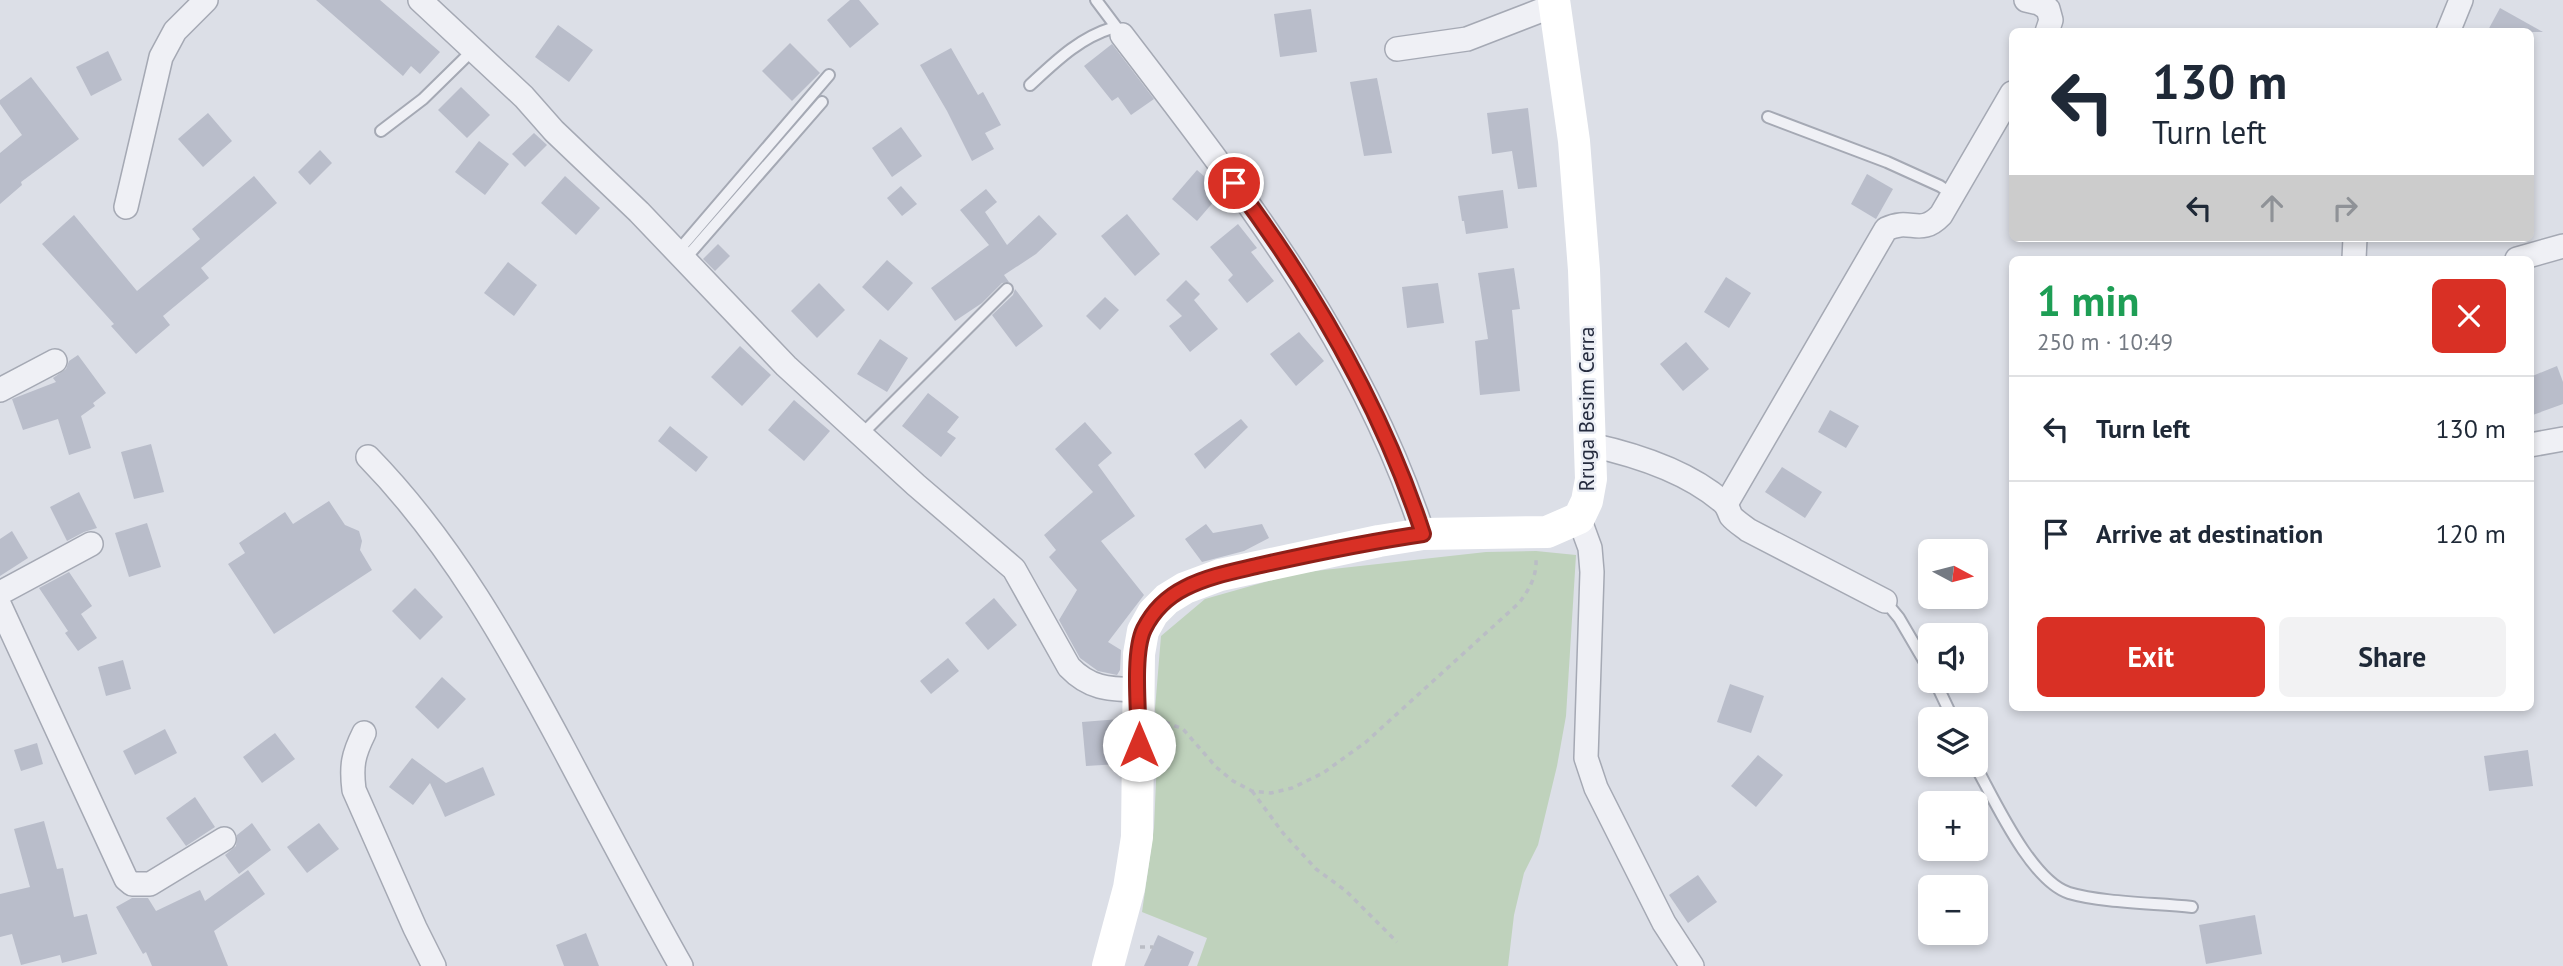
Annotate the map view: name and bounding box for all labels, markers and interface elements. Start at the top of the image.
text: 130 m [2152,49,2287,113]
icon: left [2037,56,2128,147]
text: Turn left [2152,111,2267,153]
pin [1204,153,1264,213]
icon: arrive [1215,164,1253,202]
icon: left [2180,189,2218,227]
icon: ahead [2253,189,2291,227]
icon: right [2326,189,2364,227]
text: 1 min [2037,273,2139,328]
button: close [2432,279,2506,353]
street label: Rruga Besim Cerra [1573,327,1600,491]
text: 250 m · 10:49 [2037,327,2173,356]
icon: left [2037,410,2075,448]
text: Turn left [2096,412,2190,445]
text: 130 m [2435,412,2506,445]
icon: arrive [2037,515,2075,553]
text: Arrive at destination [2096,517,2323,550]
text: 120 m [2435,517,2506,550]
north arrow [1918,539,1988,609]
map controls [1918,539,1988,945]
button: Exit [2037,617,2265,697]
button: Share [2279,617,2506,697]
button: sound [1918,623,1988,693]
button: layers [1918,707,1988,777]
position arrow [1102,708,1176,782]
button: + [1918,791,1988,861]
button: − [1918,875,1988,945]

